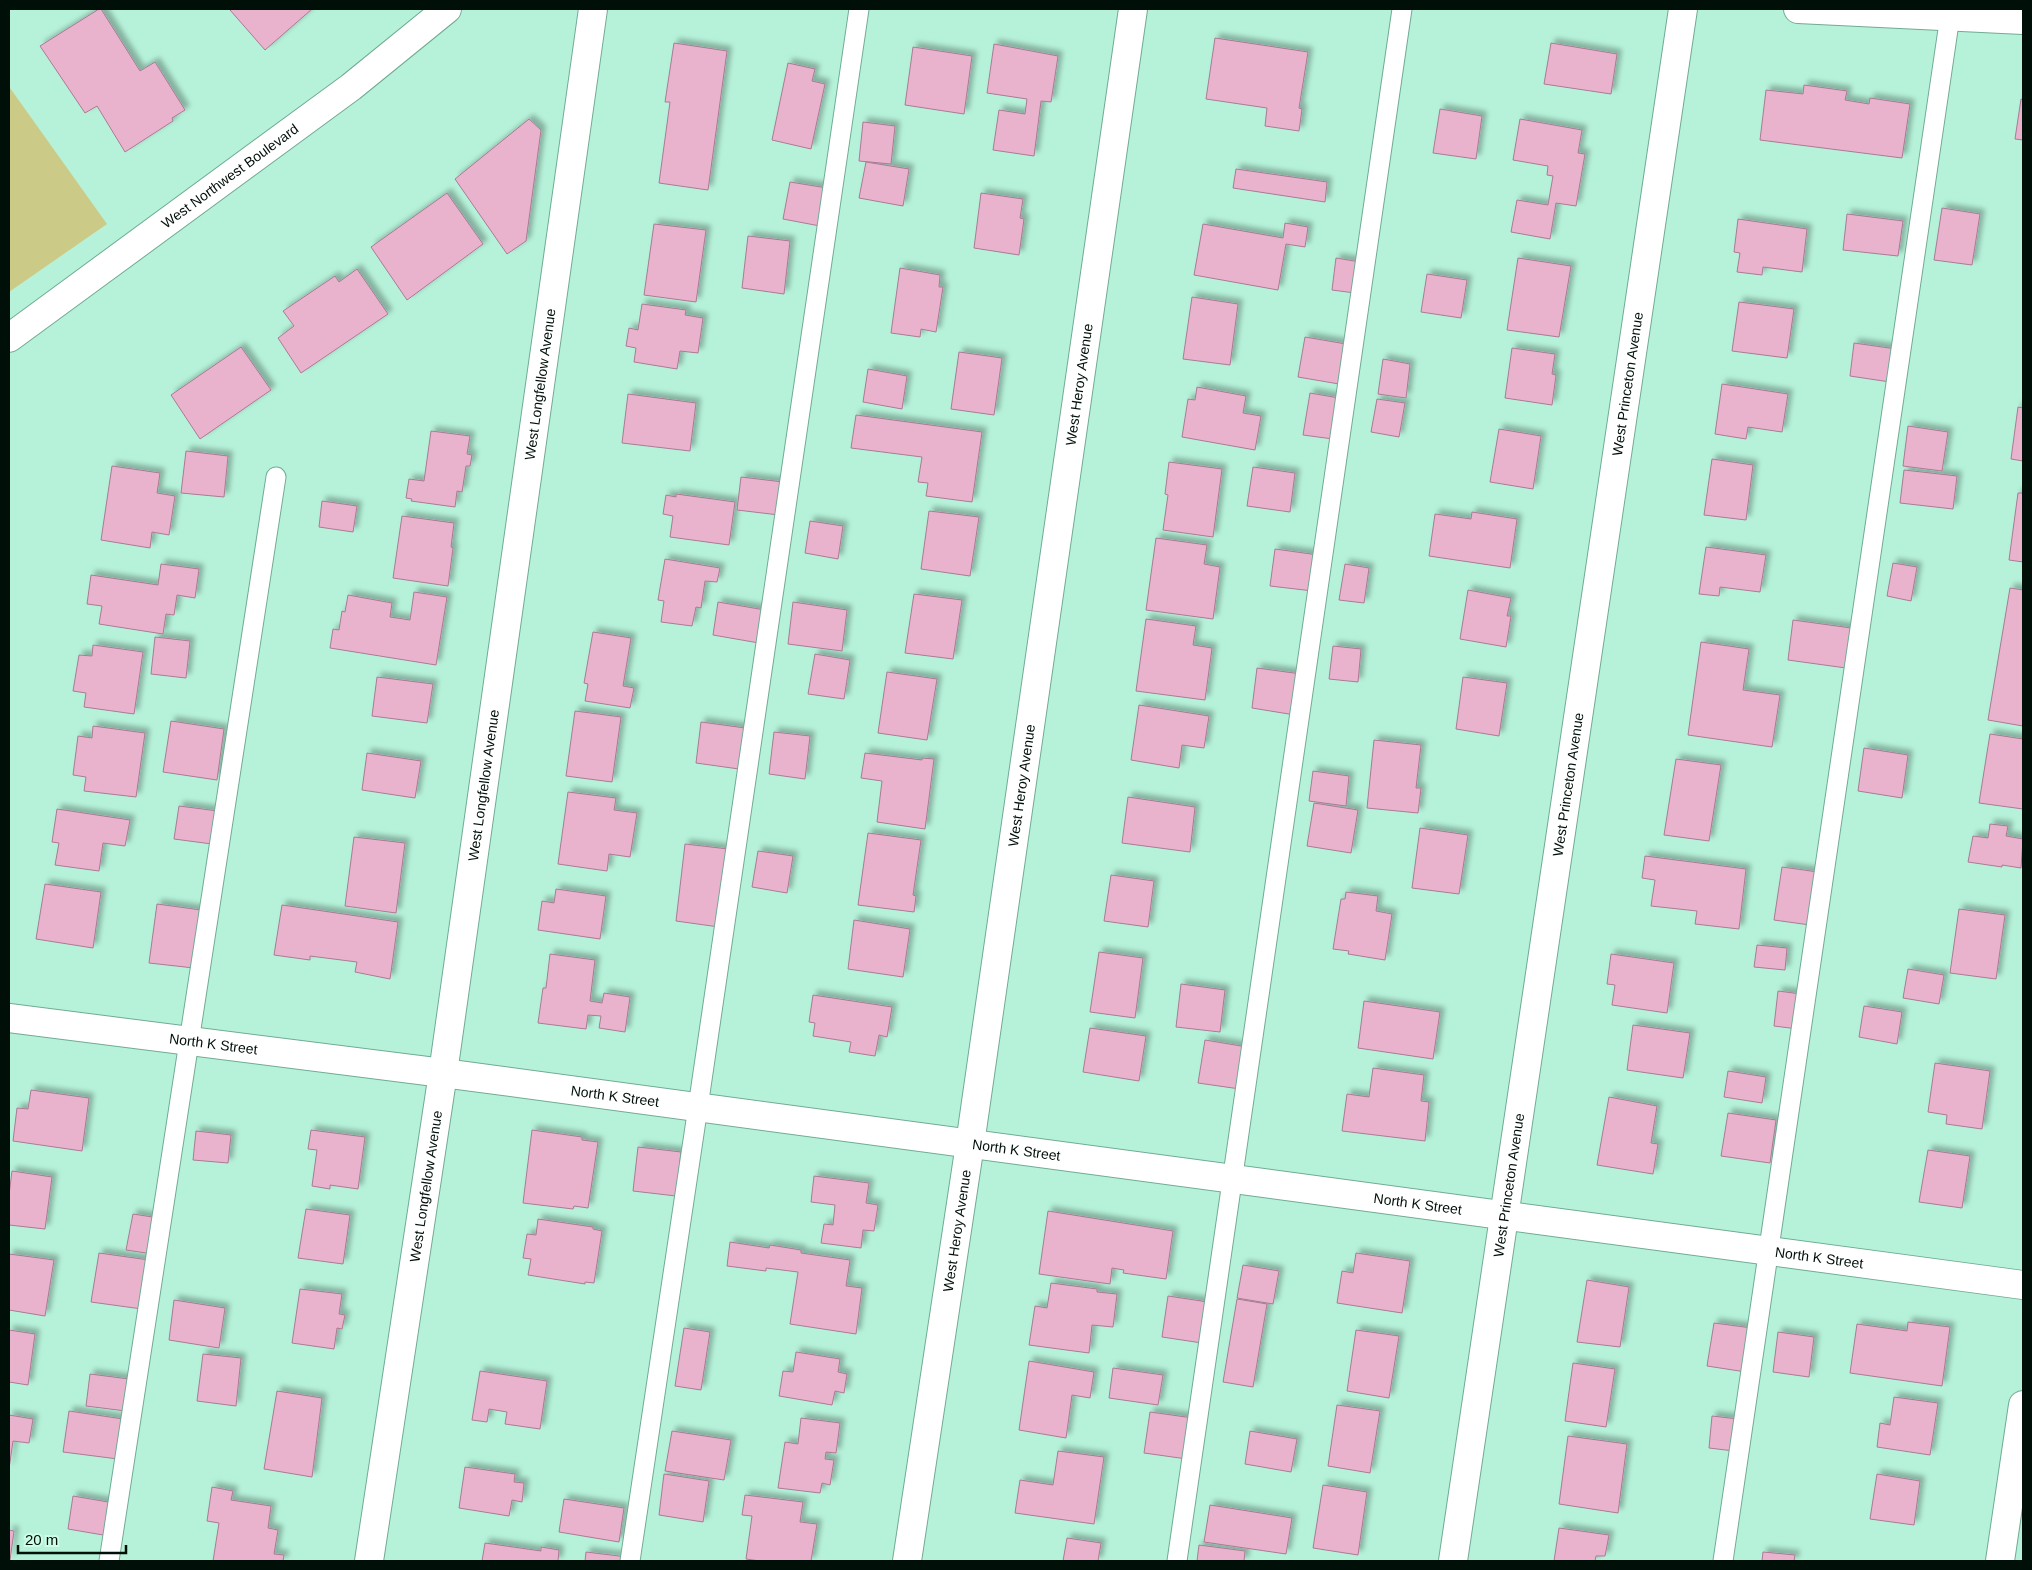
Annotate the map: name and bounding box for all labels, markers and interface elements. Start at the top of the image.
street label: West Northwest Boulevard [158,120,301,231]
street label: West Longfellow Avenue [521,307,559,461]
street label: West Princeton Avenue [1609,311,1646,457]
street label: West Heroy Avenue [1062,322,1096,447]
street label: West Longfellow Avenue [465,708,502,862]
street label: West Princeton Avenue [1550,711,1587,857]
street label: West Heroy Avenue [1005,723,1038,848]
street label: North K Street [168,1030,259,1057]
street label: North K Street [570,1082,660,1110]
street label: West Longfellow Avenue [406,1109,445,1263]
street label: West Princeton Avenue [1490,1112,1527,1258]
street label: North K Street [971,1136,1062,1164]
street label: West Heroy Avenue [940,1168,974,1293]
street label: North K Street [1373,1190,1463,1218]
street label: North K Street [1774,1244,1864,1272]
scale bar [18,1522,125,1554]
text: 20 m [25,1531,58,1548]

